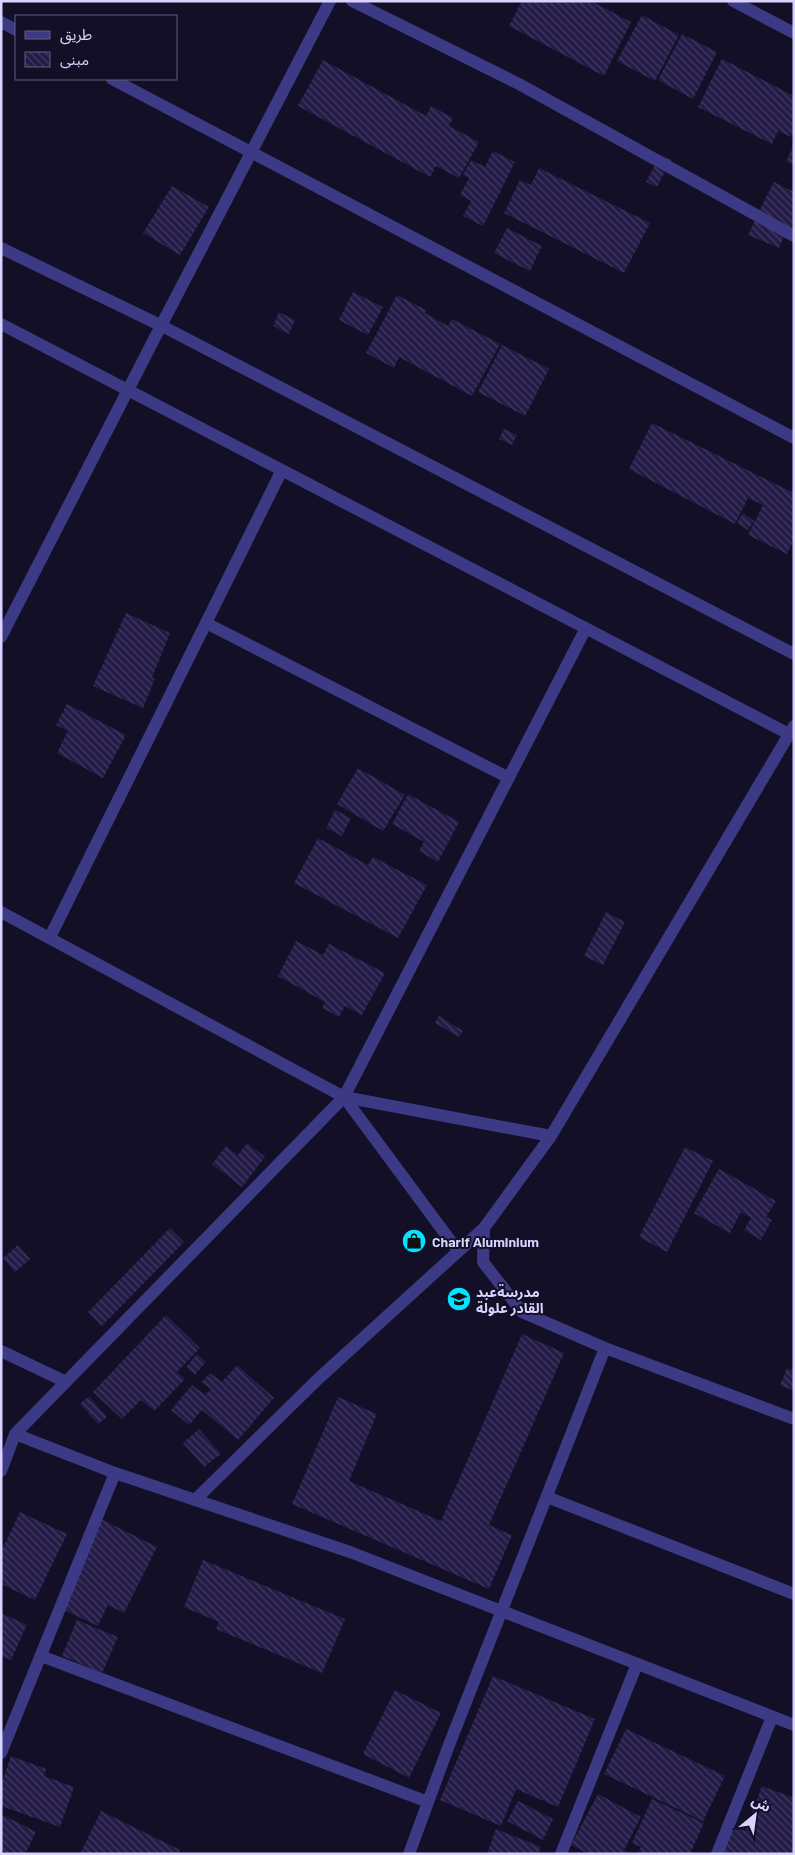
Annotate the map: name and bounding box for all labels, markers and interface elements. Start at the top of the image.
legend [15,15,178,80]
text: طريق [60,25,92,45]
text: مبنى [60,50,89,69]
shop icon: Charif Aluminium [401,1228,427,1254]
place label: Charif Aluminium [432,1233,539,1250]
place label: مدرسةعبد القادر علولة [476,1283,544,1317]
school or university icon: مدرسةعبد القادر علولة [446,1286,472,1312]
north arrow [730,1790,780,1840]
text: ش [749,1791,774,1815]

